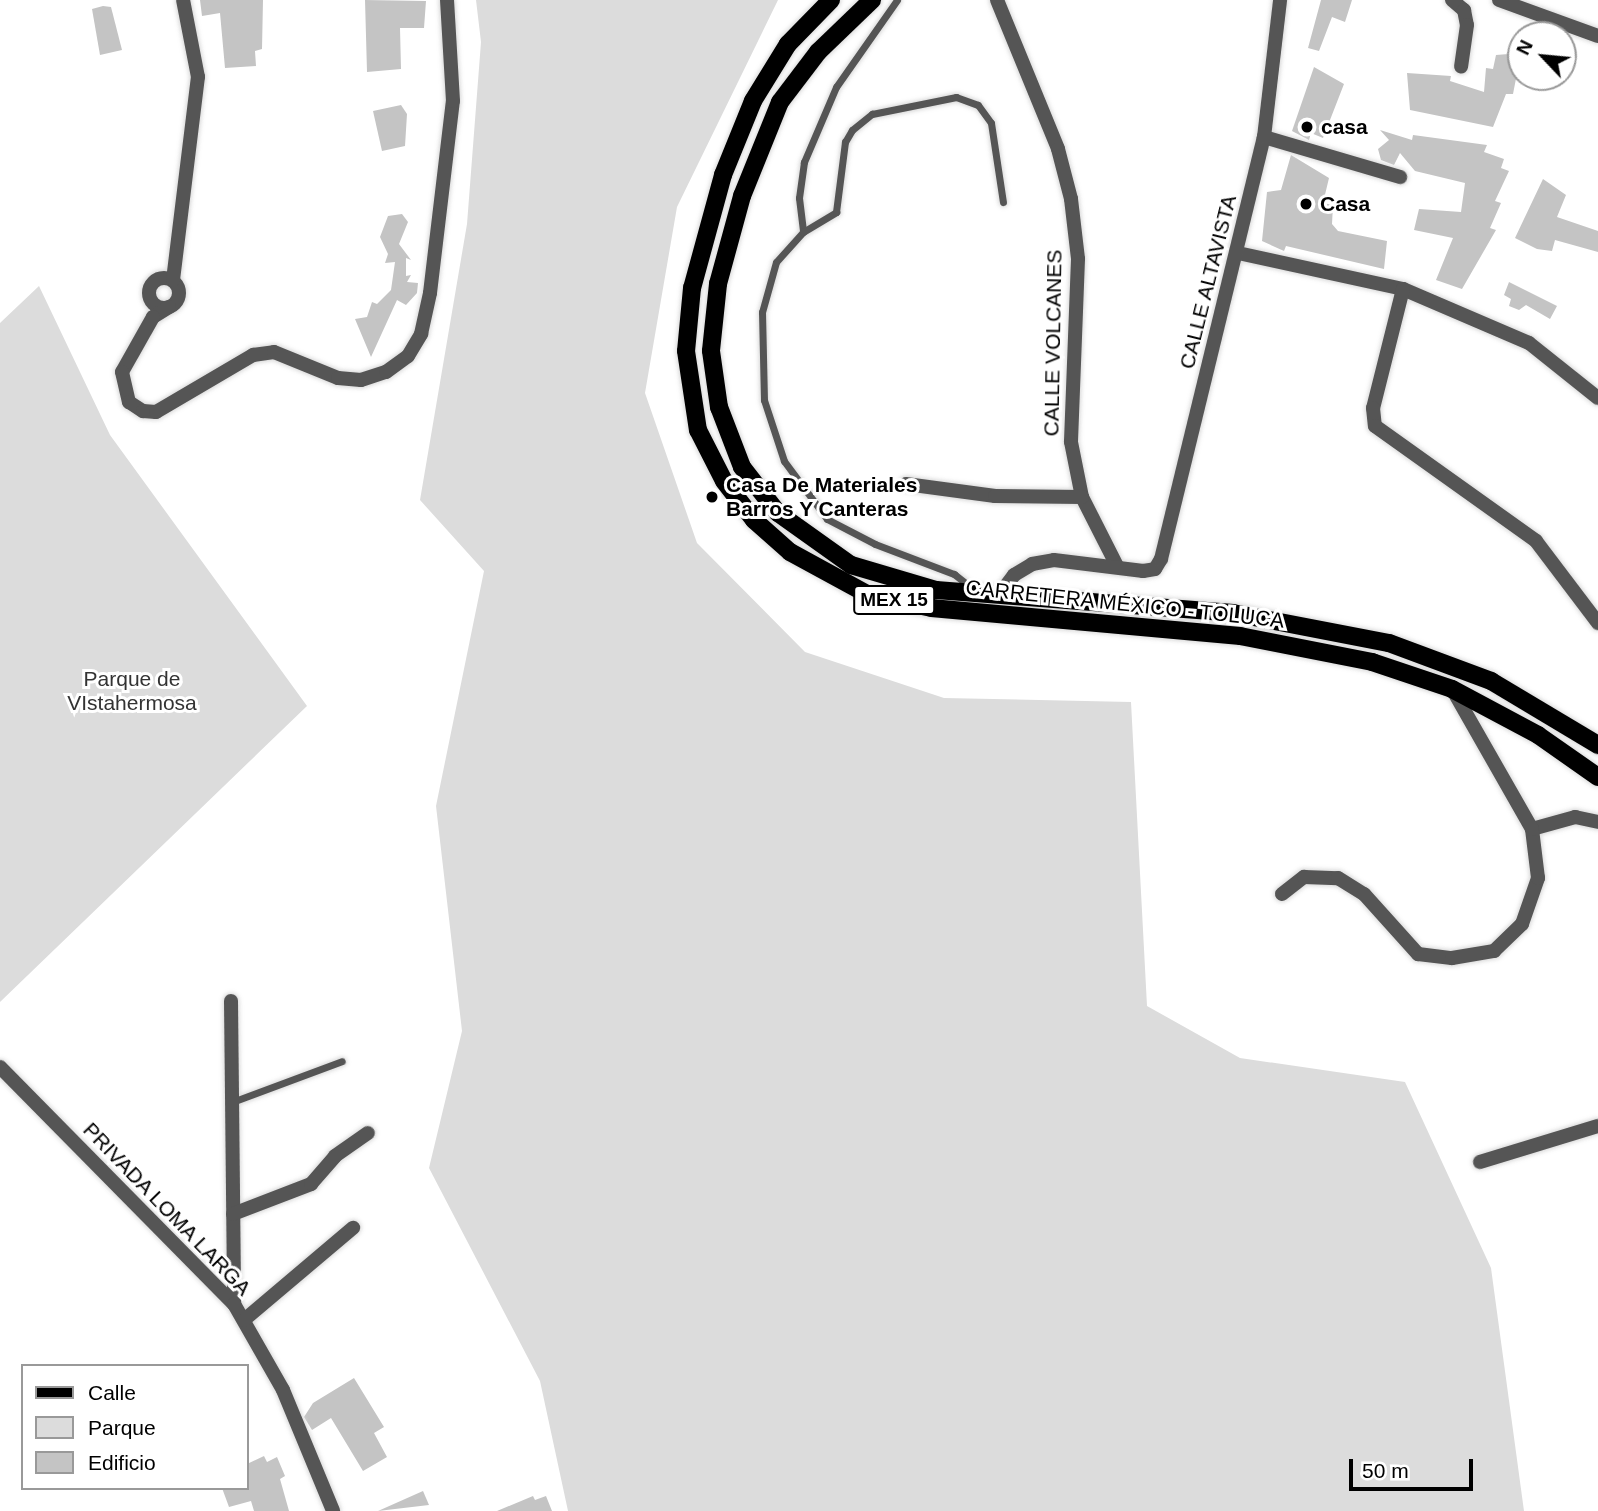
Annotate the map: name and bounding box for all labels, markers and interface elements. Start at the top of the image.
north arrow [1507,21,1577,91]
text: N [1512,37,1537,58]
place label: casa [1321,114,1368,140]
marker: casa [1299,119,1315,135]
place label: Casa [1320,191,1370,217]
street label: CALLE ALTAVISTA [1174,192,1242,372]
marker: Casa [1298,196,1314,212]
street label: CALLE VOLCANES [1039,249,1067,437]
place label: Casa De Materiales Barros Y Canteras [726,472,917,522]
marker: Casa De Materiales Barros Y Canteras [704,489,720,505]
street label: CARRETERA MÉXICO - TOLUCA [964,575,1286,633]
road number: MEX 15 [852,584,936,615]
park label: Parque de VIstahermosa [67,666,197,716]
street label: PRIVADA LOMA LARGA [77,1116,257,1302]
legend [21,1364,248,1490]
text: Calle [88,1381,136,1404]
text: Parque [88,1416,156,1439]
scale bar [1353,1444,1477,1488]
text: Edificio [88,1451,156,1474]
text: 50 m [1362,1459,1409,1482]

